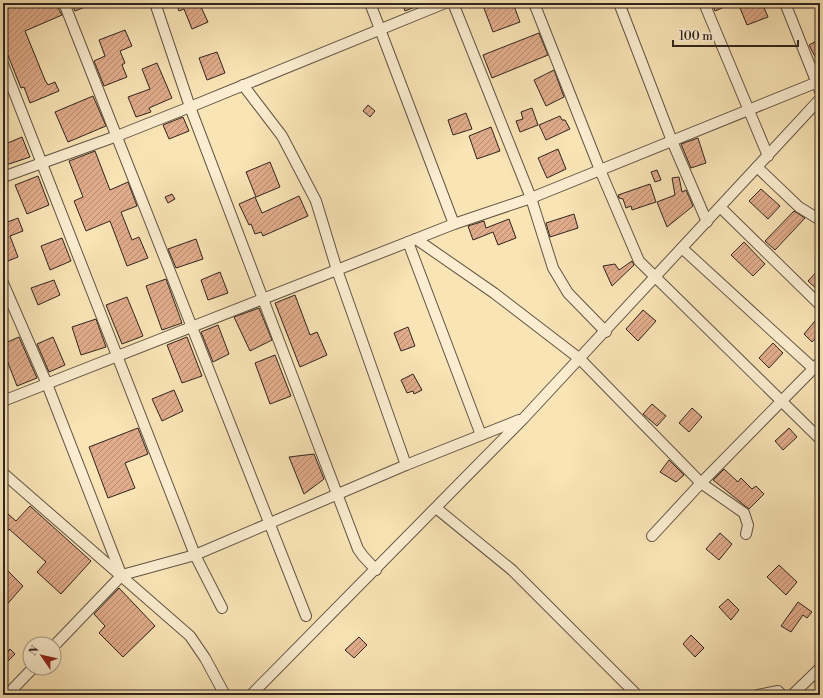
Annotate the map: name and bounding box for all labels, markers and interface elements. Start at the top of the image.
scale bar [673,22,798,48]
text: 100 m [679,29,713,44]
north arrow [22,636,62,676]
text: N [26,643,43,658]

